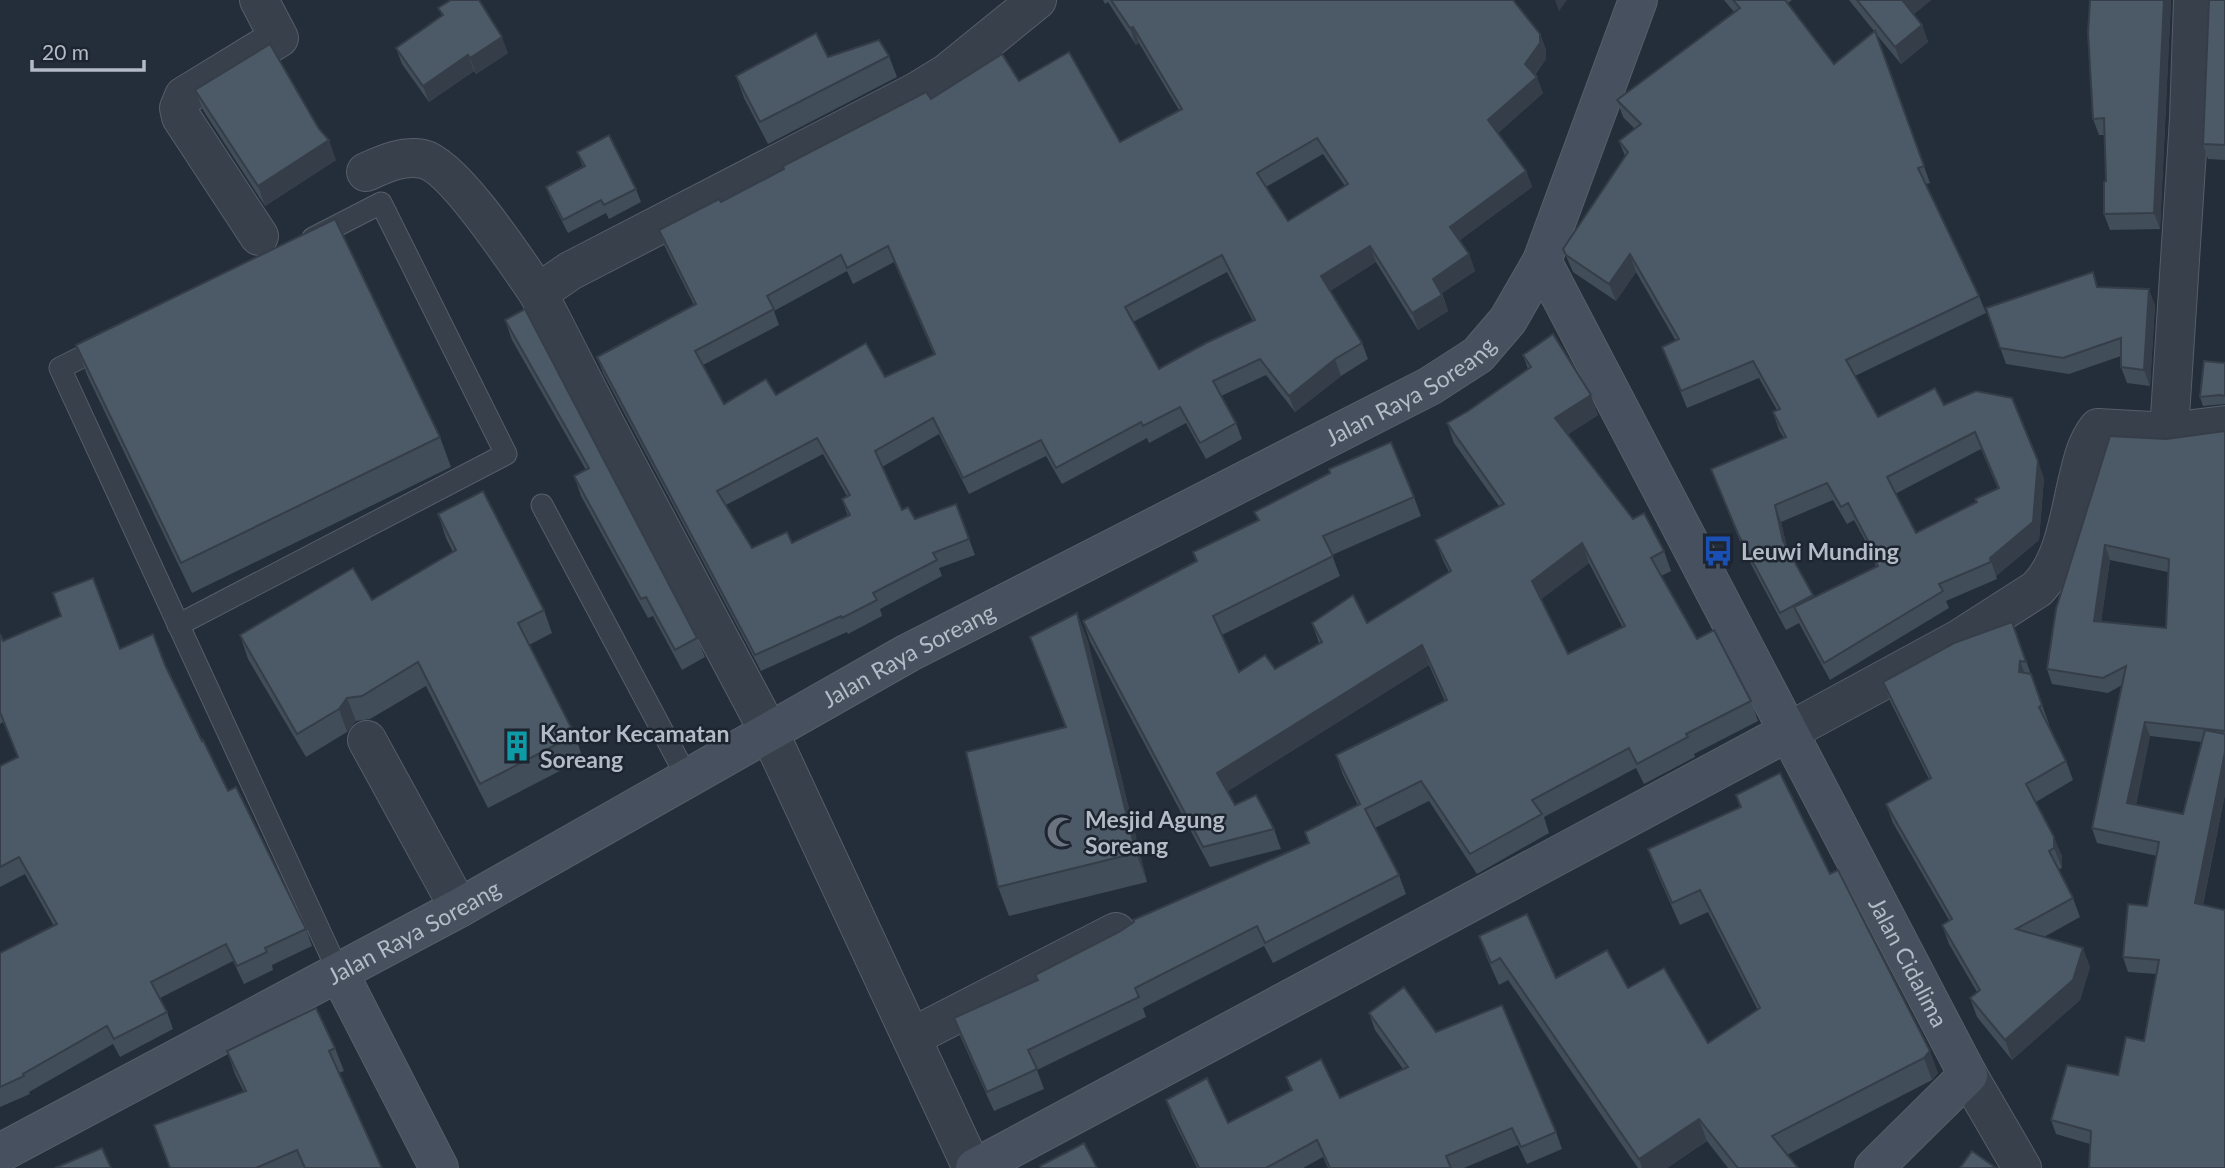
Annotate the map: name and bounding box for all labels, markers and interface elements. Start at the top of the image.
scale bar [32,28,144,72]
text: 20 m [42,39,89,64]
street label: Jalan Raya Soreang [1320,331,1501,451]
bus stop icon: Leuwi Munding [1701,534,1735,568]
place label: Leuwi Munding [1741,537,1899,565]
street label: Jalan Raya Soreang [817,597,999,713]
place label: Kantor Kecamatan Soreang [540,719,730,773]
building icon: Kantor Kecamatan Soreang [500,729,534,763]
place label: Mesjid Agung Soreang [1085,805,1225,859]
mosque icon: Mesjid Agung Soreang [1045,815,1079,849]
street label: Jalan Raya Soreang [322,874,505,990]
street label: Jalan Cidalima [1863,892,1954,1032]

